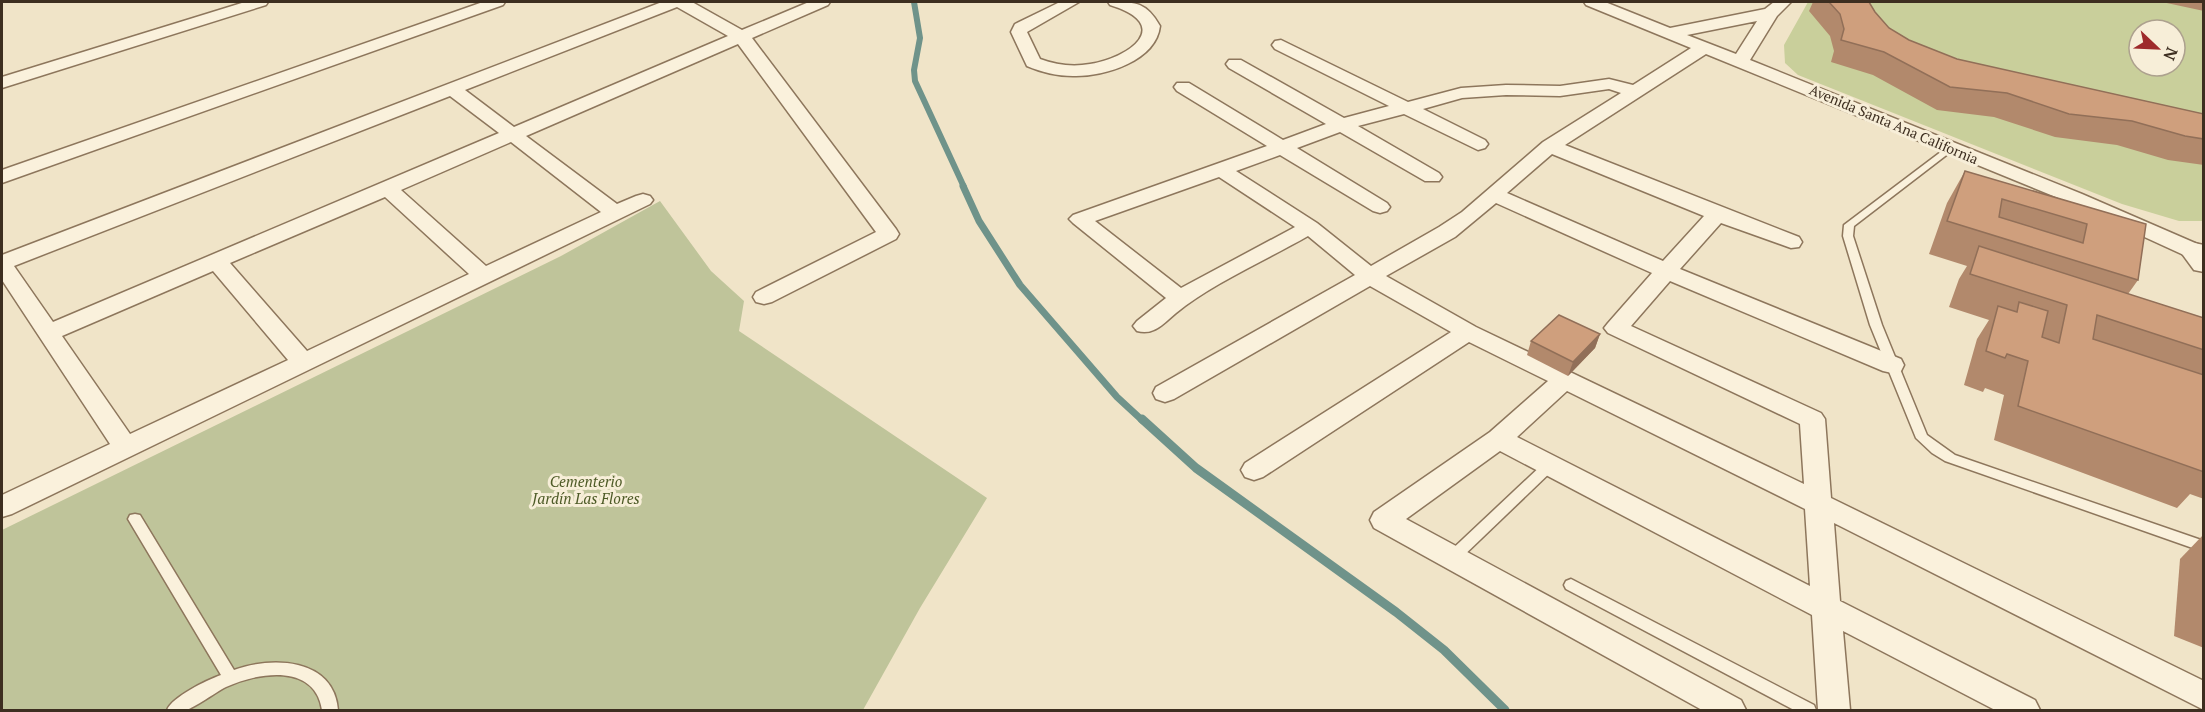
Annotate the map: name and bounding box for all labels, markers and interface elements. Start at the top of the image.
north arrow [2127,18,2187,78]
text: N [2158,44,2183,64]
street label: Avenida Santa Ana California [1807,80,1981,168]
park label: Cementerio Jardín Las Flores [531,471,640,508]

